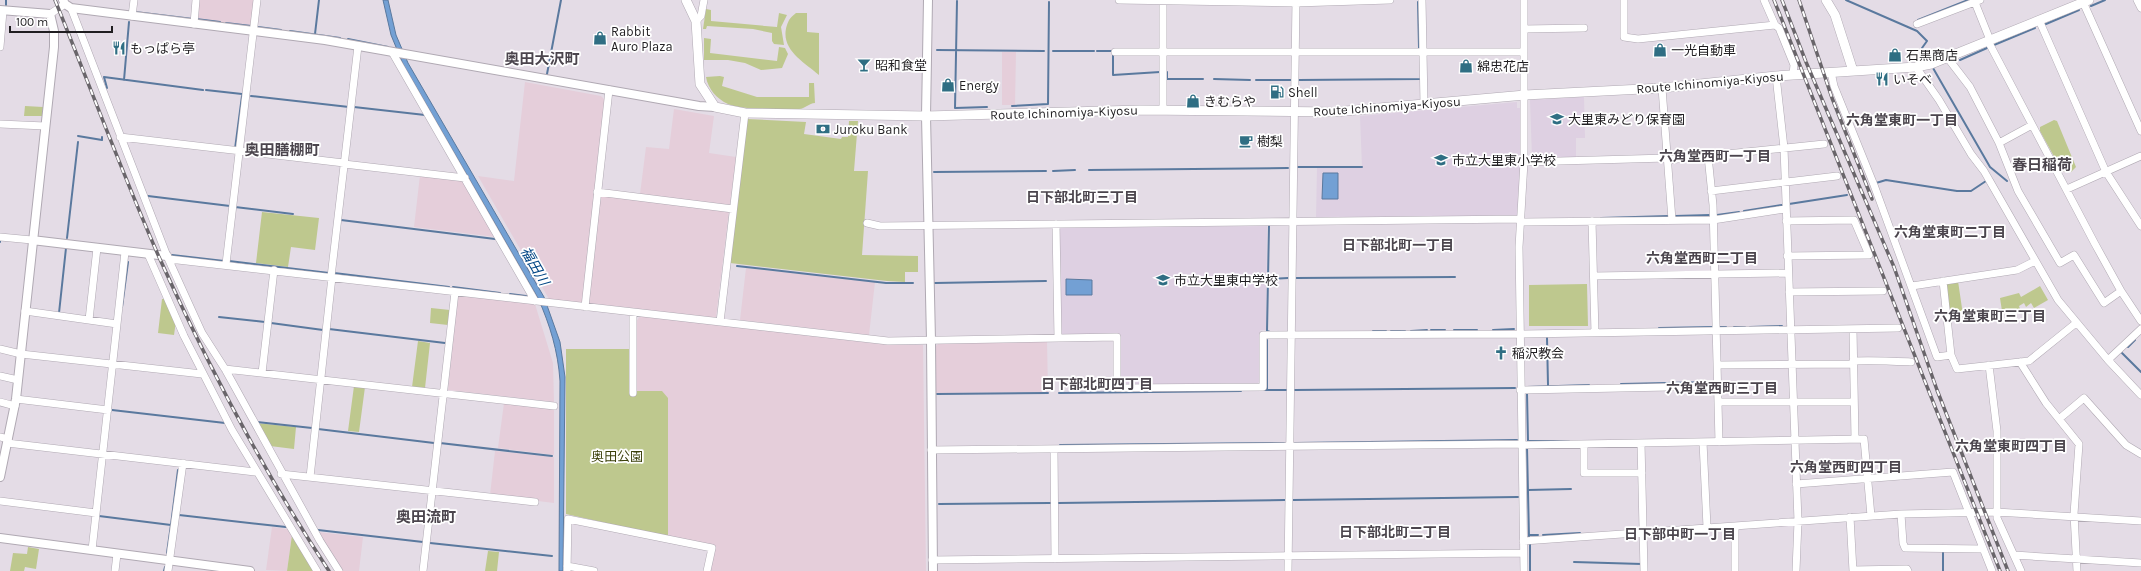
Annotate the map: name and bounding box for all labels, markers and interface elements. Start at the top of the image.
scale bar [10,8,112,34]
text: 100 m [16,15,48,29]
place label: Rabbit Auro Plaza [611,24,673,54]
shop icon: Rabbit Auro Plaza [592,30,608,46]
restaurant icon: もっぱら亭 [111,40,127,56]
place label: もっぱら亭 [130,41,195,56]
shop icon: 一光自動車 [1652,42,1668,58]
place label: 一光自動車 [1671,43,1736,58]
shop icon: 石黒商店 [1887,47,1903,63]
place label: 石黒商店 [1906,48,1958,63]
district label: 奥田大沢町 [504,50,580,68]
bar icon: 昭和食堂 [856,57,872,73]
place label: 昭和食堂 [875,58,927,73]
shop icon: 綿忠花店 [1458,58,1474,74]
place label: 綿忠花店 [1477,59,1529,74]
street label: Route Ichinomiya-Kiyosu [1636,69,1784,96]
restaurant icon: いそべ [1874,71,1890,87]
place label: いそべ [1893,72,1932,87]
shop icon: Energy [940,77,956,93]
place label: Energy [959,78,999,93]
fuel station icon: Shell [1269,84,1285,100]
place label: Shell [1288,85,1318,100]
shop icon: きむらや [1185,93,1201,109]
place label: きむらや [1204,94,1256,109]
street label: Route Ichinomiya-Kiyosu [1313,94,1461,119]
street label: Route Ichinomiya-Kiyosu [990,102,1138,123]
school or university icon: 大里東みどり保育園 [1549,111,1565,127]
place label: 大里東みどり保育園 [1568,112,1685,127]
district label: 六角堂東町一丁目 [1846,112,1958,129]
bank icon: Juroku Bank [815,121,831,137]
place label: Juroku Bank [834,122,908,137]
cafe icon: 樹梨 [1238,133,1254,149]
place label: 樹梨 [1257,134,1283,149]
district label: 奥田膳棚町 [244,141,320,159]
district label: 六角堂西町一丁目 [1659,148,1771,165]
school or university icon: 市立大里東小学校 [1433,152,1449,168]
place label: 市立大里東小学校 [1452,153,1556,168]
district label: 春日稲荷 [2012,156,2072,174]
district label: 日下部北町三丁目 [1026,189,1138,206]
district label: 六角堂東町二丁目 [1894,224,2006,241]
district label: 日下部北町一丁目 [1342,237,1454,254]
water label: 福田川 [517,244,553,290]
district label: 六角堂西町二丁目 [1646,250,1758,267]
school or university icon: 市立大里東中学校 [1155,272,1171,288]
place label: 市立大里東中学校 [1174,273,1278,288]
district label: 六角堂東町三丁目 [1934,308,2046,325]
church icon: 稲沢教会 [1493,345,1509,361]
place label: 稲沢教会 [1512,346,1564,361]
district label: 日下部北町四丁目 [1041,376,1153,393]
district label: 六角堂西町三丁目 [1666,380,1778,397]
district label: 六角堂東町四丁目 [1955,438,2067,455]
park label: 奥田公園 [591,449,643,464]
district label: 六角堂西町四丁目 [1790,459,1902,476]
district label: 奥田流町 [396,508,456,526]
district label: 日下部北町二丁目 [1339,524,1451,541]
district label: 日下部中町一丁目 [1624,526,1736,543]

